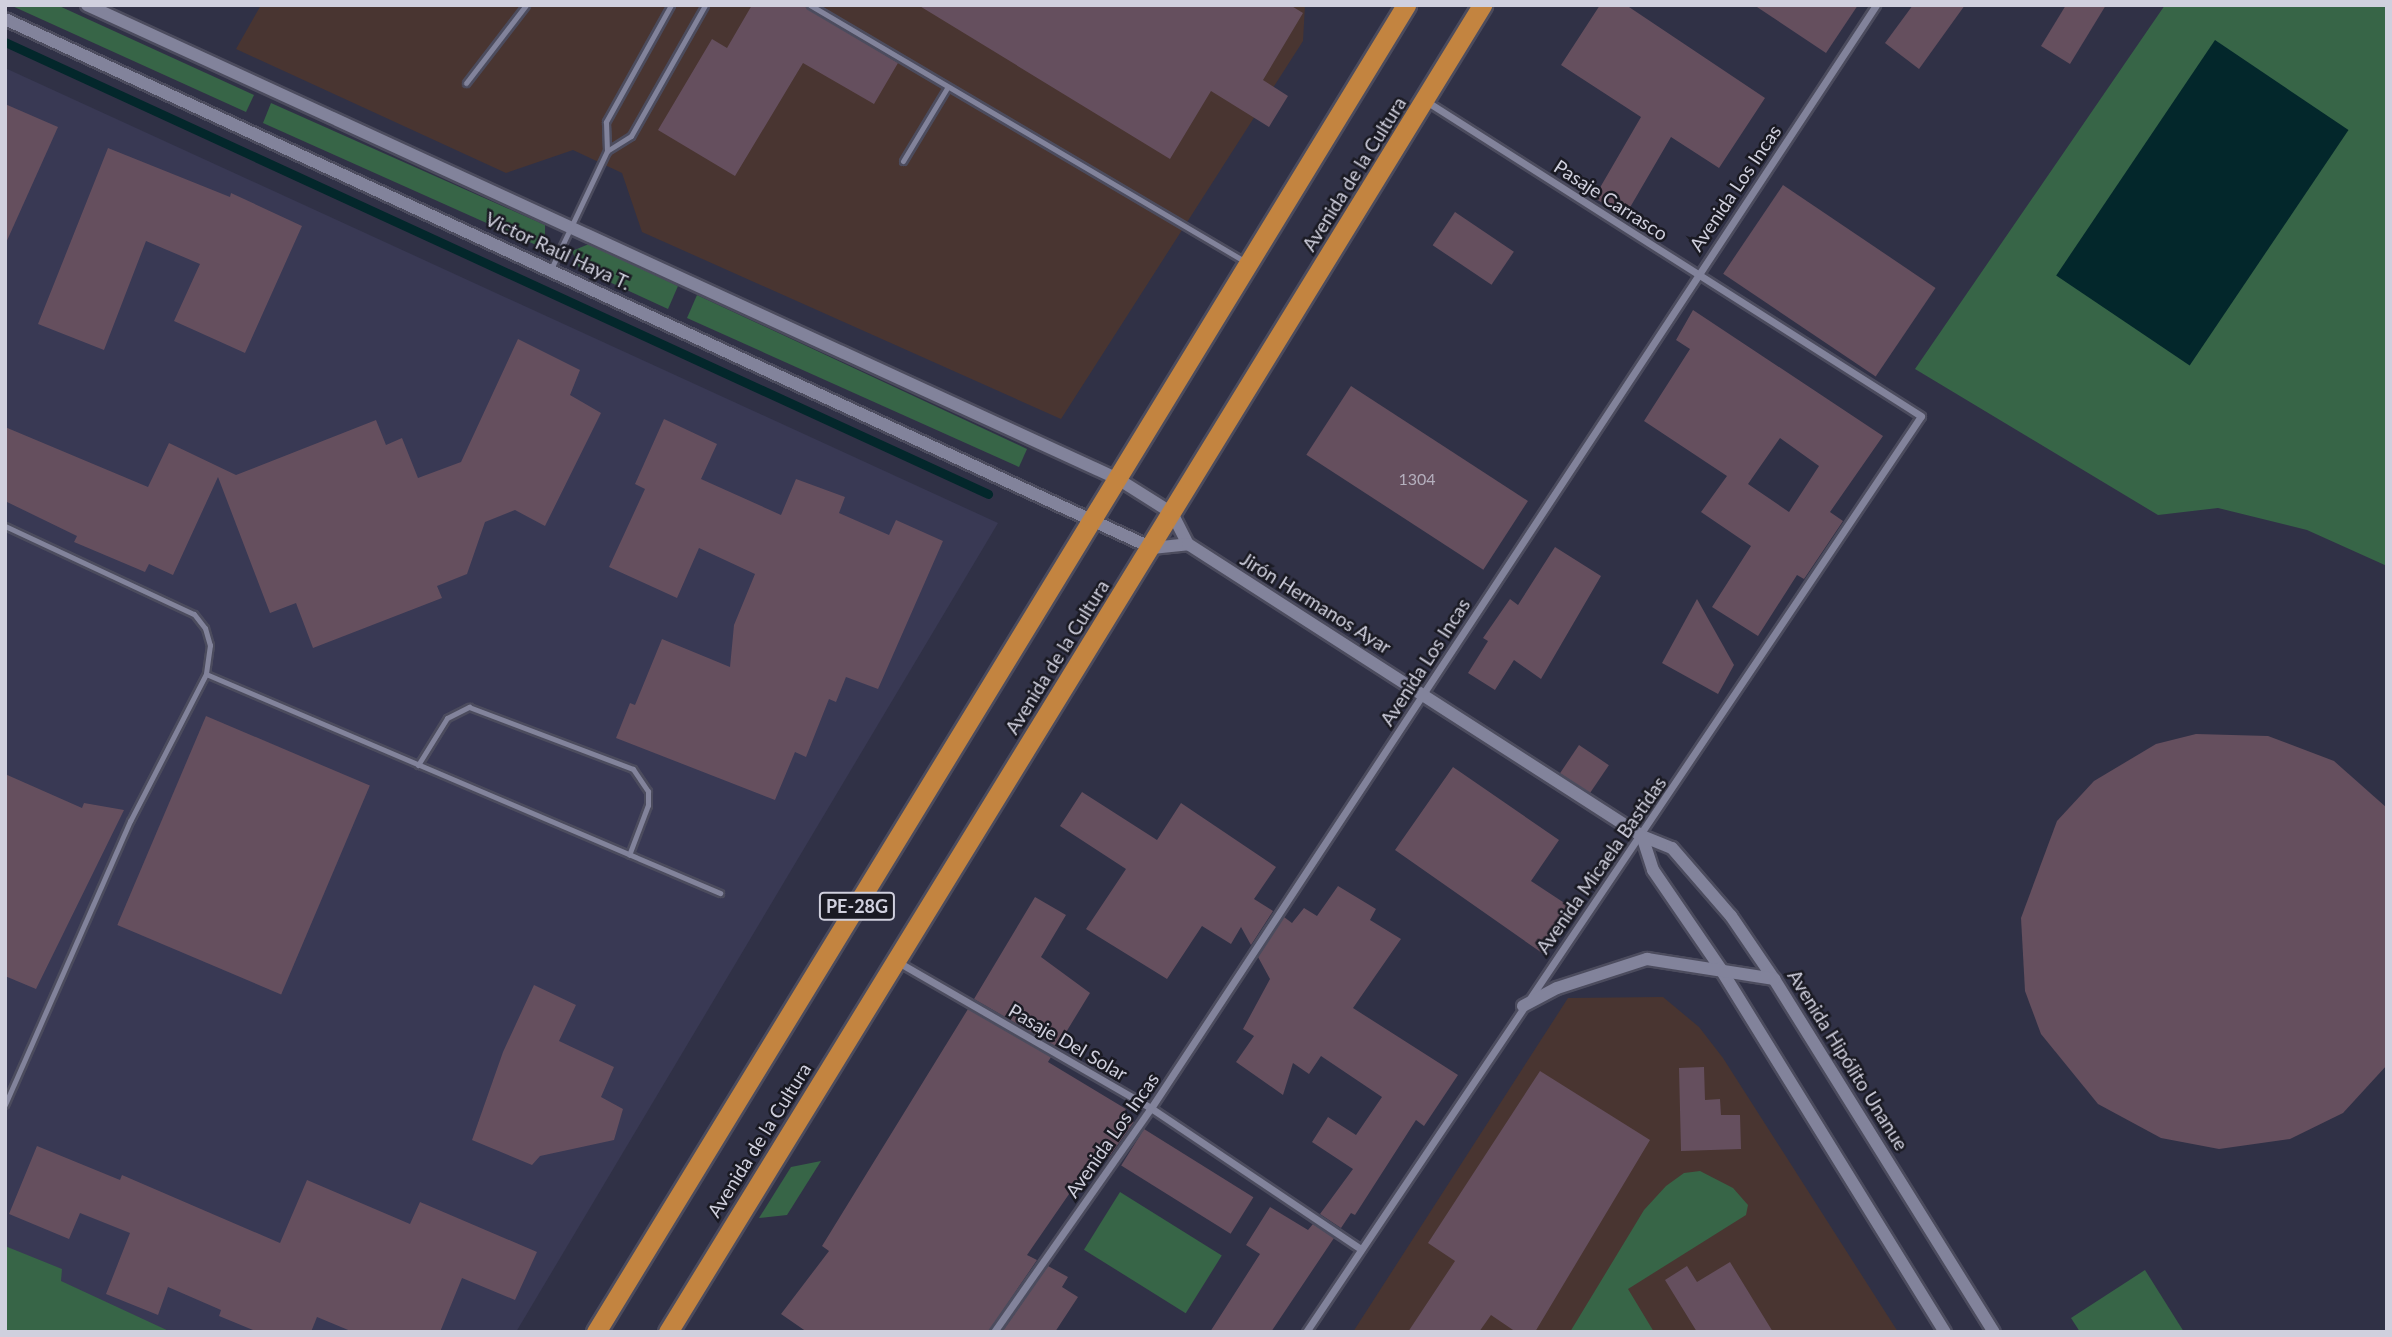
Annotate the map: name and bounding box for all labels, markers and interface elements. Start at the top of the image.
street label: Avenida de la Cultura [1297,93,1411,255]
street label: Avenida Los Incas [1684,121,1786,255]
street label: Pasaje Carrasco [1550,155,1672,245]
street label: Victor Raúl Haya T. [481,207,635,295]
house number: 1304 [1398,469,1436,489]
street label: Jirón Hermanos Ayar [1236,547,1396,659]
street label: Avenida de la Cultura [1000,576,1114,738]
street label: Avenida Los Incas [1375,594,1475,730]
street label: Avenida Micaela Bastidas [1531,772,1671,958]
road number: PE-28G [818,891,896,920]
street label: Avenida Hipólito Unanue [1783,966,1913,1154]
street label: Pasaje Del Solar [1005,999,1131,1085]
street label: Avenida de la Cultura [702,1059,816,1221]
street label: Avenida Los Incas [1060,1068,1164,1202]

